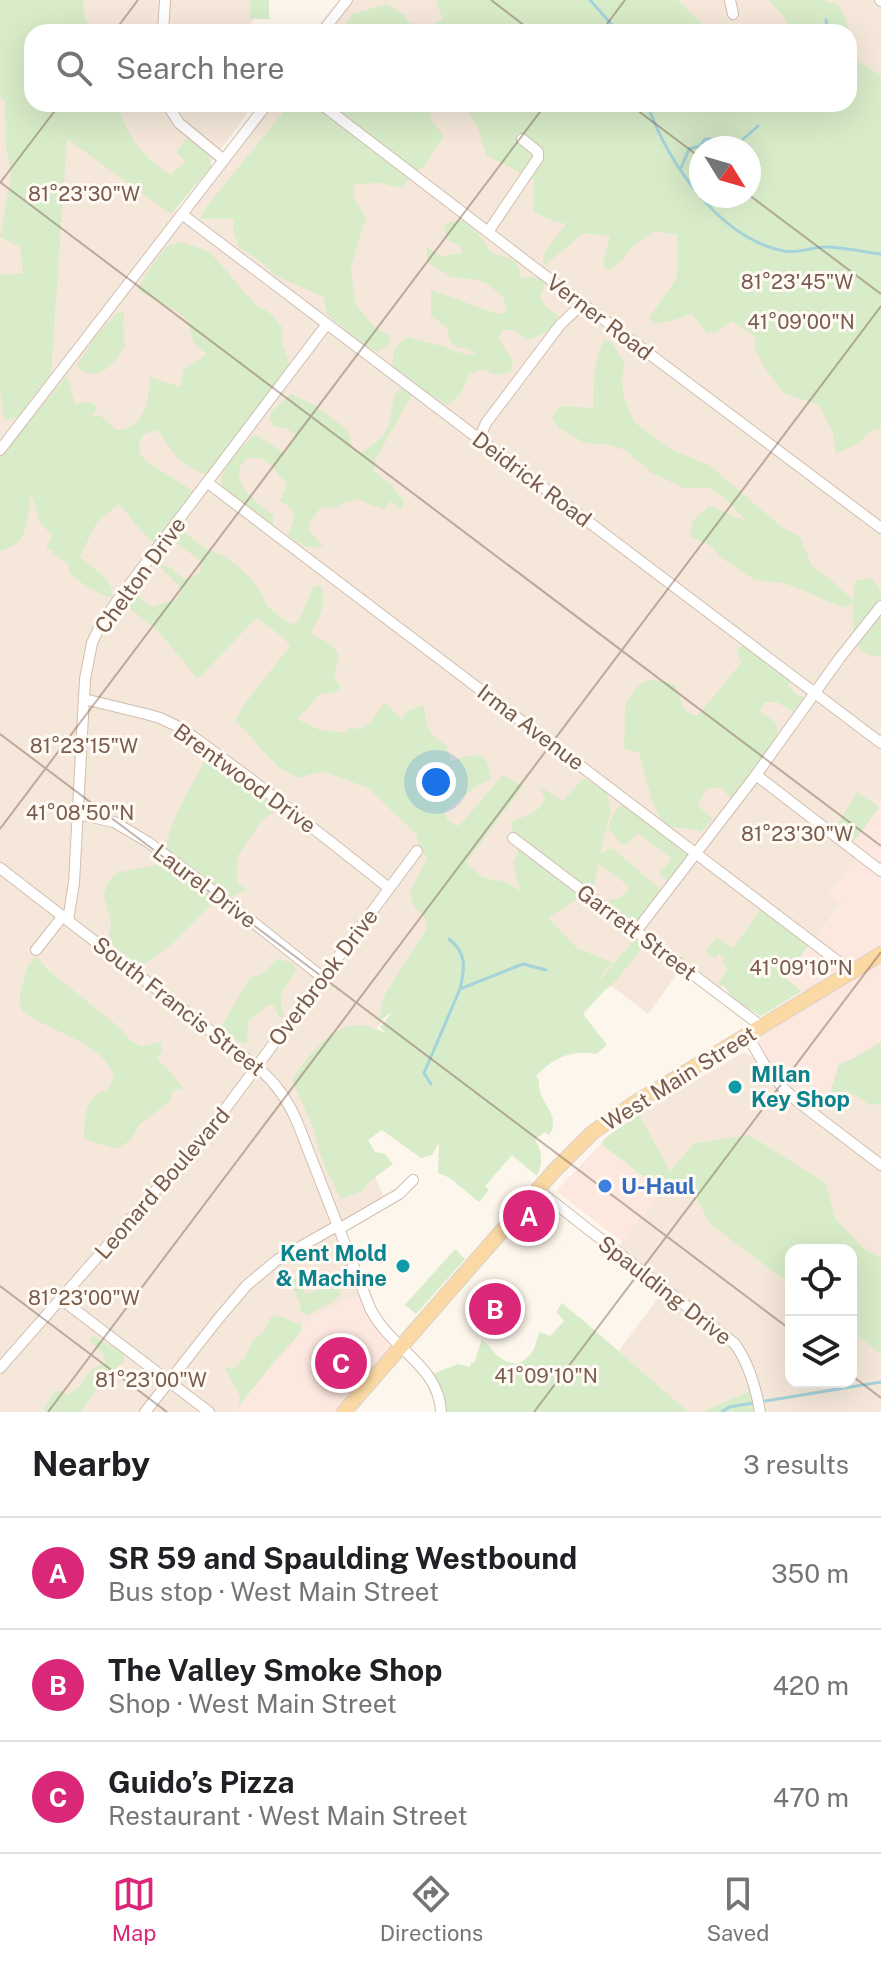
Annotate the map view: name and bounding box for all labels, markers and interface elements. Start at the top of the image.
search box [24,24,857,112]
icon: search [52,46,96,90]
text: Search here [116,50,284,86]
north arrow [689,136,761,208]
text: 81°23'30"W [28,182,140,206]
street label: Verner Road [542,269,658,365]
text: 81°23'45"W [741,270,853,294]
text: 41°09'00"N [747,310,855,334]
street label: Deidrick Road [467,426,597,532]
street label: Chelton Drive [89,512,191,638]
street label: Irma Avenue [473,678,589,776]
street label: Brentwood Drive [169,718,321,838]
text: 81°23'15"W [30,734,138,758]
your location [416,762,456,802]
text: 41°08'50"N [26,801,134,825]
text: 81°23'30"W [741,822,853,846]
street label: Laurel Drive [148,839,262,933]
street label: Garrett Street [572,879,702,985]
street label: Overbrook Drive [263,903,383,1051]
street label: South Francis Street [88,931,270,1081]
text: 41°09'10"N [749,956,853,980]
street label: West Main Street [597,1020,761,1136]
place label: MIlan Key Shop [751,1061,850,1112]
marker: MIlan Key Shop [726,1078,744,1096]
street label: Leonard Boulevard [89,1102,235,1264]
place label: U-Haul [621,1173,695,1199]
marker: U-Haul [596,1177,614,1195]
pin: A [503,1186,555,1246]
street label: Spaulding Drive [593,1230,737,1350]
place label: Kent Mold & Machine [276,1240,387,1291]
map controls [785,1244,857,1388]
button: locate [785,1244,857,1316]
marker: Kent Mold & Machine [394,1257,412,1275]
pin: B [469,1279,521,1339]
text: 81°23'00"W [28,1286,140,1310]
button: layers [785,1316,857,1388]
pin: C [315,1333,367,1393]
text: 41°09'10"N [494,1364,598,1388]
text: 81°23'00"W [95,1368,207,1392]
text: Nearby [32,1444,150,1484]
text: 3 results [743,1449,849,1480]
text: SR 59 and Spaulding Westbound [108,1540,577,1576]
text: A [49,1558,67,1589]
text: 350 m [771,1558,849,1589]
text: Bus stop · West Main Street [108,1576,439,1607]
text: The Valley Smoke Shop [108,1652,442,1688]
text: B [49,1670,67,1701]
text: 420 m [772,1670,849,1701]
text: Shop · West Main Street [108,1688,397,1719]
text: Guido’s Pizza [108,1764,295,1800]
text: C [49,1782,67,1813]
text: 470 m [773,1782,849,1813]
text: Restaurant · West Main Street [108,1800,468,1831]
tab: Map [112,1872,156,1946]
tab: Directions [380,1872,483,1946]
tab: Saved [706,1872,769,1946]

